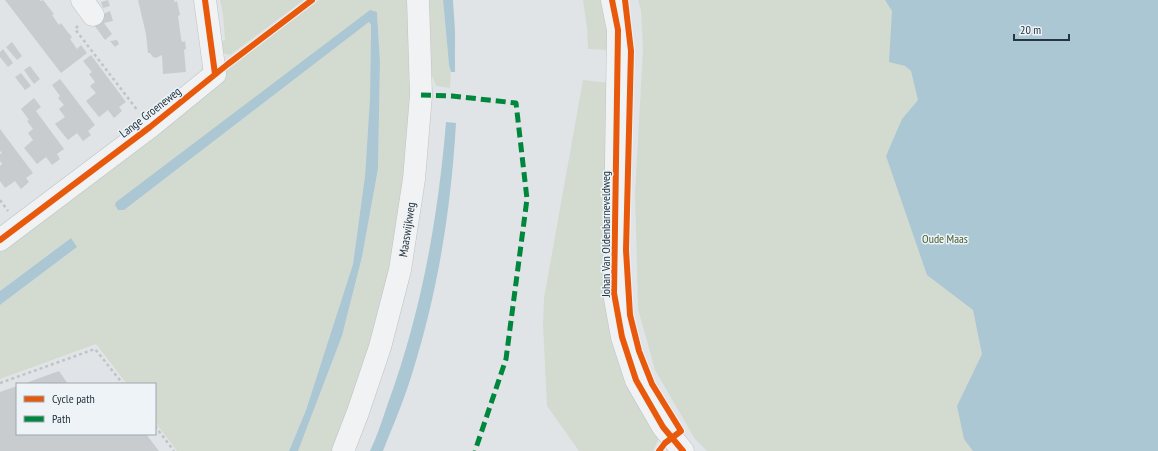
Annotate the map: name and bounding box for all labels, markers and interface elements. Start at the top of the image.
scale bar [1014,16,1069,42]
text: 20 m [1020,22,1041,37]
street label: Lange Groeneweg [116,83,184,141]
street label: Johan Van Oldenbarneveldweg [598,171,613,298]
street label: Maaswijkweg [395,201,418,258]
park label: Oude Maas [922,231,968,246]
legend [16,383,156,435]
text: Cycle path [52,391,95,406]
text: Path [52,411,70,426]

